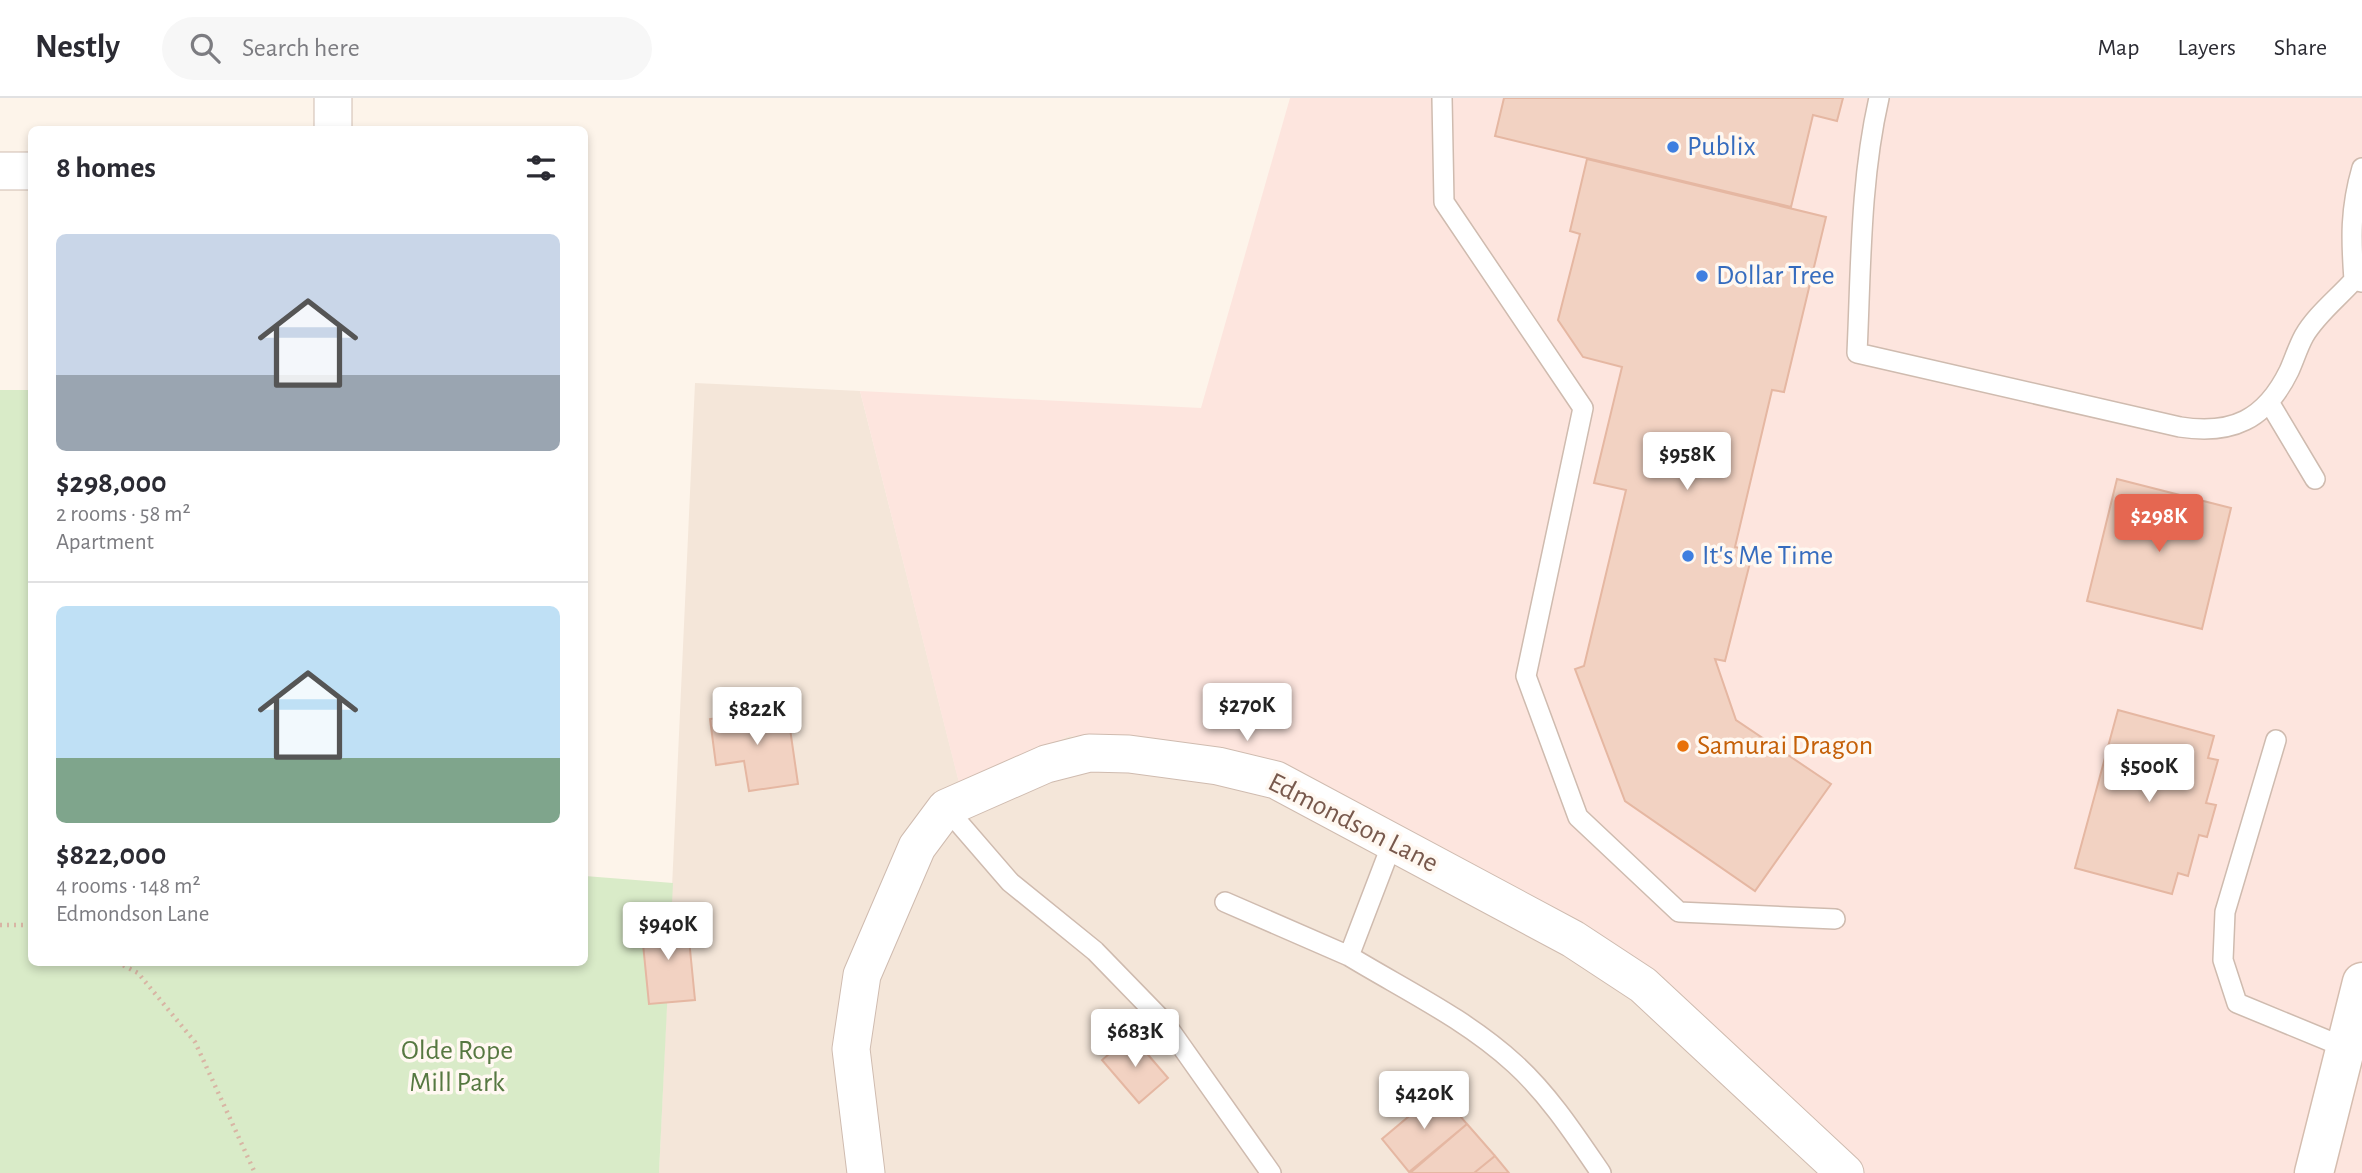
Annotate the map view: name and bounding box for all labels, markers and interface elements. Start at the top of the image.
search box [162,17,652,80]
icon: search [186,29,224,67]
text: Nestly [35,31,120,64]
text: Search here [242,35,360,61]
text: Map [2097,36,2139,60]
text: Layers [2177,36,2236,60]
text: Share [2274,36,2327,60]
place label: Publix [1687,133,1756,161]
marker: Publix [1665,139,1681,155]
icon: filters [522,149,560,187]
text: 8 homes [56,153,156,183]
place label: Dollar Tree [1716,262,1835,290]
marker: Dollar Tree [1694,268,1710,284]
icon: home [245,280,371,406]
pin: $958K [1638,432,1736,492]
text: $958K [1659,443,1715,466]
text: $298,000 [56,468,167,498]
pin: $298K [2110,494,2208,554]
text: 2 rooms · 58 m² [56,503,191,526]
text: $298K [2130,505,2188,528]
text: Apartment [56,531,154,554]
place label: It's Me Time [1702,542,1833,570]
marker: It's Me Time [1680,548,1696,564]
icon: home [245,652,371,778]
pin: $270K [1198,684,1296,743]
pin: $822K [708,688,806,747]
text: $270K [1219,694,1275,717]
text: $822K [729,698,785,721]
place label: Samurai Dragon [1697,732,1873,760]
marker: Samurai Dragon [1675,738,1691,754]
pin: $500K [2100,744,2198,804]
text: $500K [2120,755,2178,778]
street label: Edmondson Lane [1263,768,1443,878]
text: $822,000 [56,840,166,870]
text: 4 rooms · 148 m² [56,875,201,898]
pin: $940K [619,902,717,962]
text: Edmondson Lane [56,903,209,926]
text: $940K [639,913,697,936]
pin: $683K [1086,1010,1184,1069]
text: $683K [1107,1020,1163,1043]
park label: Olde Rope Mill Park [401,1037,513,1097]
pin: $420K [1375,1072,1473,1131]
text: $420K [1395,1082,1453,1105]

